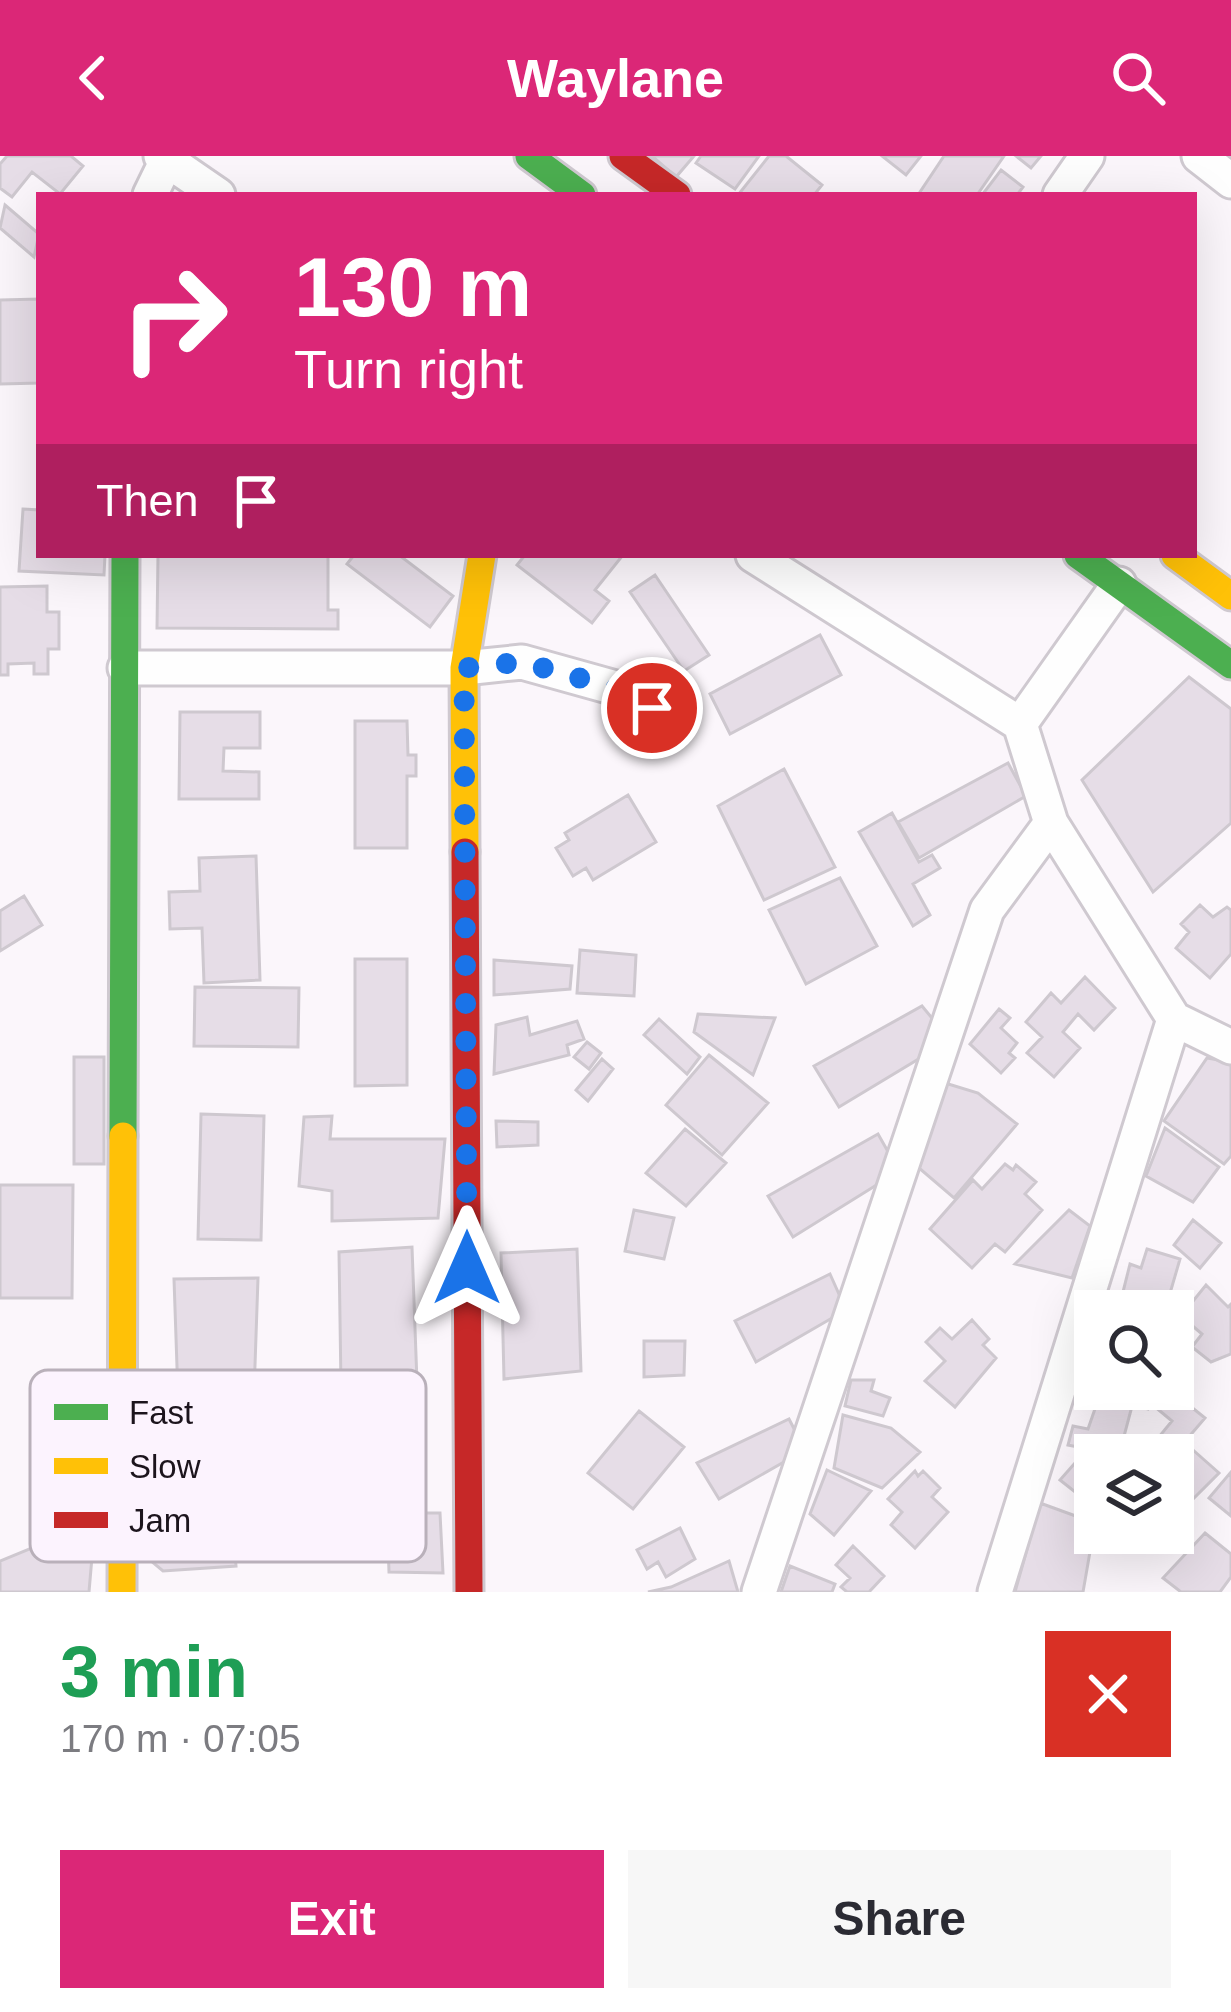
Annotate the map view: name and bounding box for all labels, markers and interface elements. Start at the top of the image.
icon: back [60,45,126,111]
icon: search [1105,45,1171,111]
text: Waylane [507,48,724,108]
icon: right [96,240,252,396]
text: 130 m [294,240,532,334]
text: Turn right [294,339,523,399]
icon: arrive [223,468,289,534]
text: Then [96,475,199,526]
pin [601,657,703,759]
icon: arrive [619,675,685,741]
position arrow [404,1205,530,1331]
map controls [1074,1290,1194,1554]
button: search [1074,1290,1194,1410]
legend [30,1370,426,1562]
text: Fast [129,1394,193,1431]
button: layers [1074,1434,1194,1554]
text: Slow [129,1448,201,1485]
text: Jam [129,1502,191,1539]
button: close [1045,1631,1171,1757]
text: 3 min [60,1632,248,1712]
text: 170 m · 07:05 [60,1717,301,1760]
button: Exit [60,1850,604,1988]
button: Share [628,1850,1171,1988]

